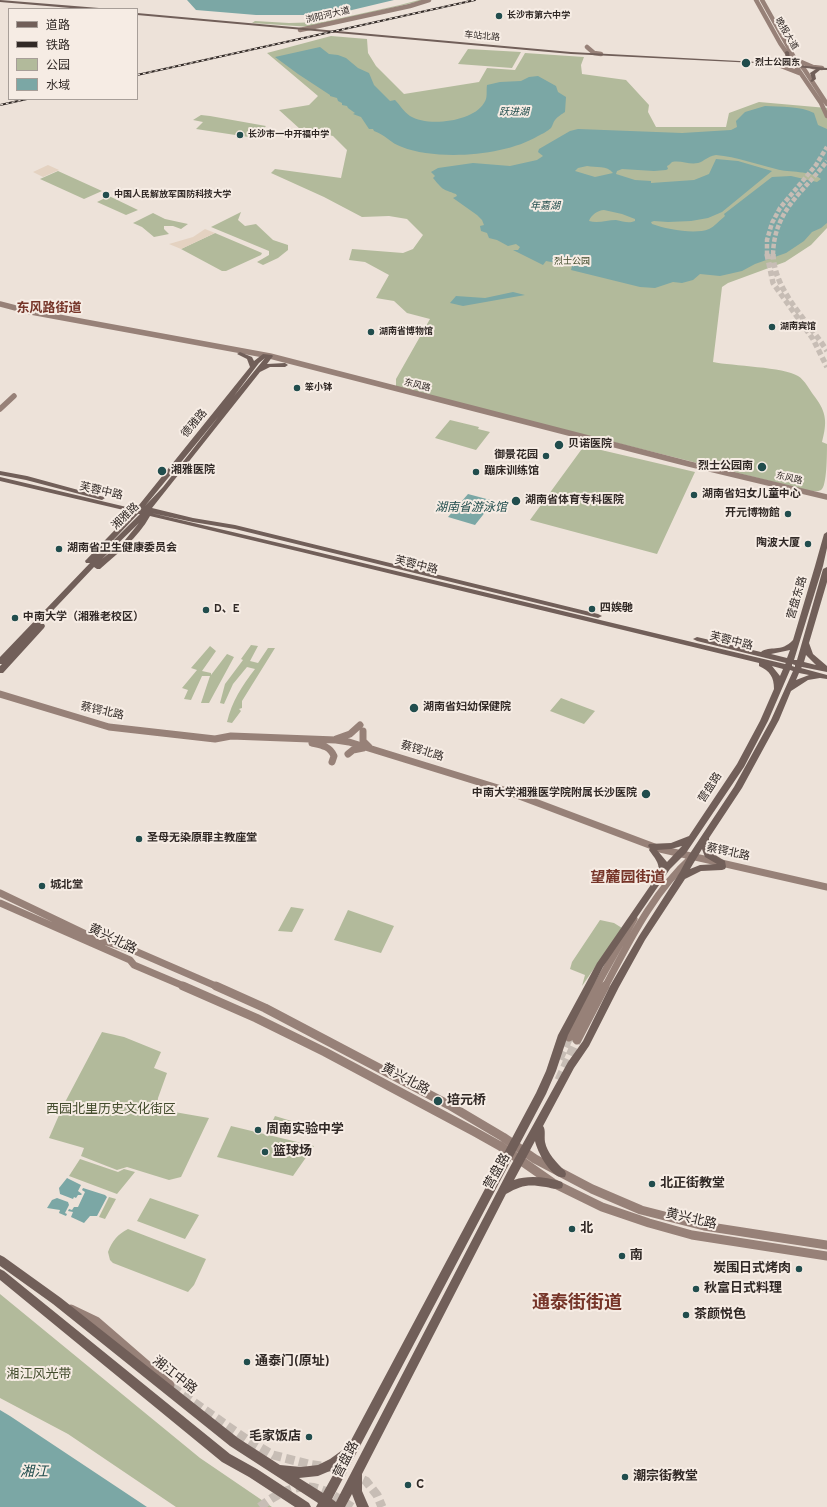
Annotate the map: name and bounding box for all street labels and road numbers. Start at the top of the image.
street label: 浏阳河大道 [305,6,351,26]
street label: 晚报大道 [772,16,800,52]
street label: 车站北路 [464,30,500,44]
street label: 东风路 [403,377,431,395]
street label: 德雅路 [179,407,211,441]
street label: 东风路 [775,471,803,487]
street label: 芙蓉中路 [78,481,124,503]
street label: 湘雅路 [110,501,142,533]
street label: 芙蓉中路 [393,554,439,578]
street label: 营盘东路 [785,575,811,621]
street label: 芙蓉中路 [708,630,754,654]
street label: 蔡锷北路 [79,701,125,723]
street label: 蔡锷北路 [399,739,445,765]
street label: 营盘路 [696,771,726,805]
street label: 蔡锷北路 [705,842,751,864]
street label: 黄兴北路 [85,922,139,958]
street label: 黄兴北路 [378,1061,432,1099]
street label: 营盘路 [482,1151,514,1193]
street label: 黄兴北路 [664,1207,718,1233]
street label: 湘江中路 [149,1354,199,1398]
street label: 营盘路 [331,1439,363,1481]

